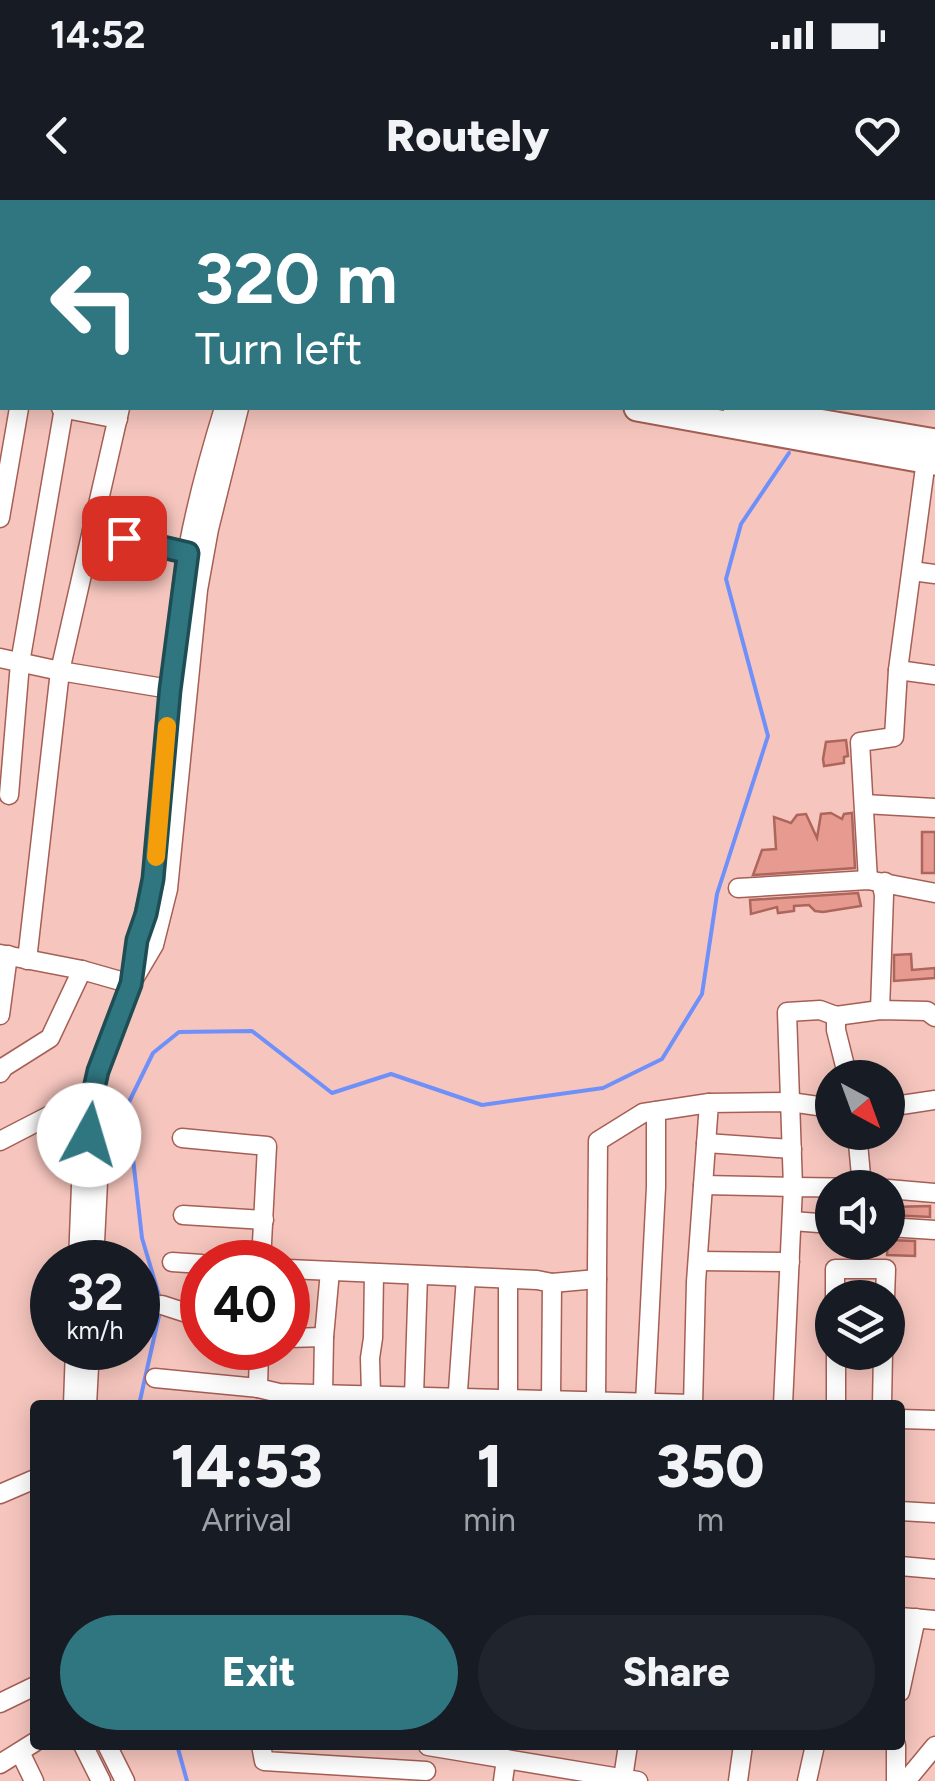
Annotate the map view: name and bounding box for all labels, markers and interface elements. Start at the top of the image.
text: 14:52 [50,12,146,58]
icon: back [30,108,85,163]
text: Routely [386,108,549,162]
icon: heart [850,108,905,163]
text: 320 m [195,236,398,321]
icon: left [30,240,160,370]
text: Turn left [195,321,362,375]
pin [82,496,167,581]
icon: arrive [97,511,152,566]
north arrow [815,1060,905,1150]
map controls [815,1060,905,1370]
position arrow [37,1083,141,1187]
button: sound [815,1170,905,1260]
speed limit sign: 40 [180,1240,310,1370]
text: 32 [67,1262,123,1323]
button: layers [815,1280,905,1370]
text: km/h [66,1315,124,1345]
text: 14:53 [171,1430,323,1502]
text: 1 [477,1430,502,1502]
text: 350 [656,1430,764,1502]
text: Arrival [201,1501,292,1539]
text: min [463,1501,516,1539]
text: m [697,1501,724,1539]
button: Exit [60,1615,458,1730]
button: Share [478,1615,875,1730]

